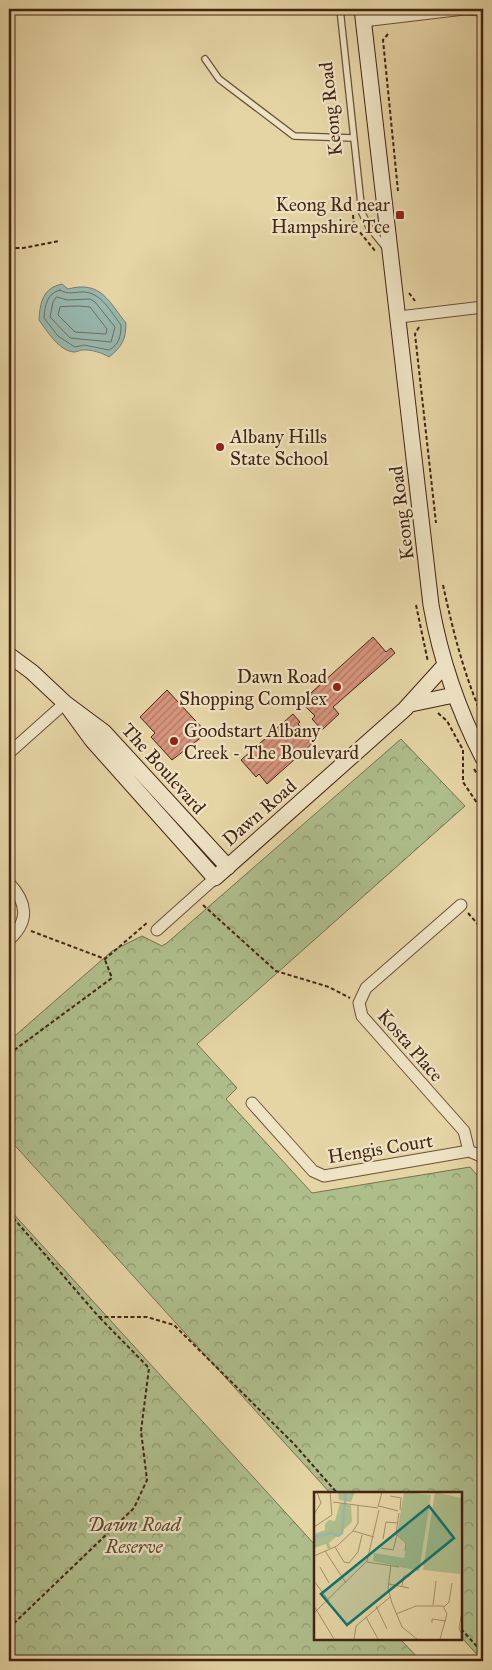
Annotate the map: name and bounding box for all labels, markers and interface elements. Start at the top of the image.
street label: Keong Road [314,60,348,157]
place label: Keong Rd near Hampshire Tce [271,193,391,238]
marker: Keong Rd near Hampshire Tce [394,209,406,221]
place label: Albany Hills State School [229,425,329,470]
marker: Albany Hills State School [214,441,226,453]
street label: Keong Road [384,464,420,561]
place label: Dawn Road Shopping Complex [179,665,328,711]
marker: Dawn Road Shopping Complex [331,681,343,693]
street label: The Boulevard [117,718,211,819]
place label: Goodstart Albany Creek - The Boulevard [184,719,359,764]
marker: Goodstart Albany Creek - The Boulevard [168,735,180,747]
street label: Dawn Road [218,774,301,851]
street label: Kosta Place [373,1004,448,1086]
street label: Hengis Court [326,1129,435,1169]
inset map [314,1492,462,1640]
park label: Dawn Road Reserve [87,1513,182,1558]

